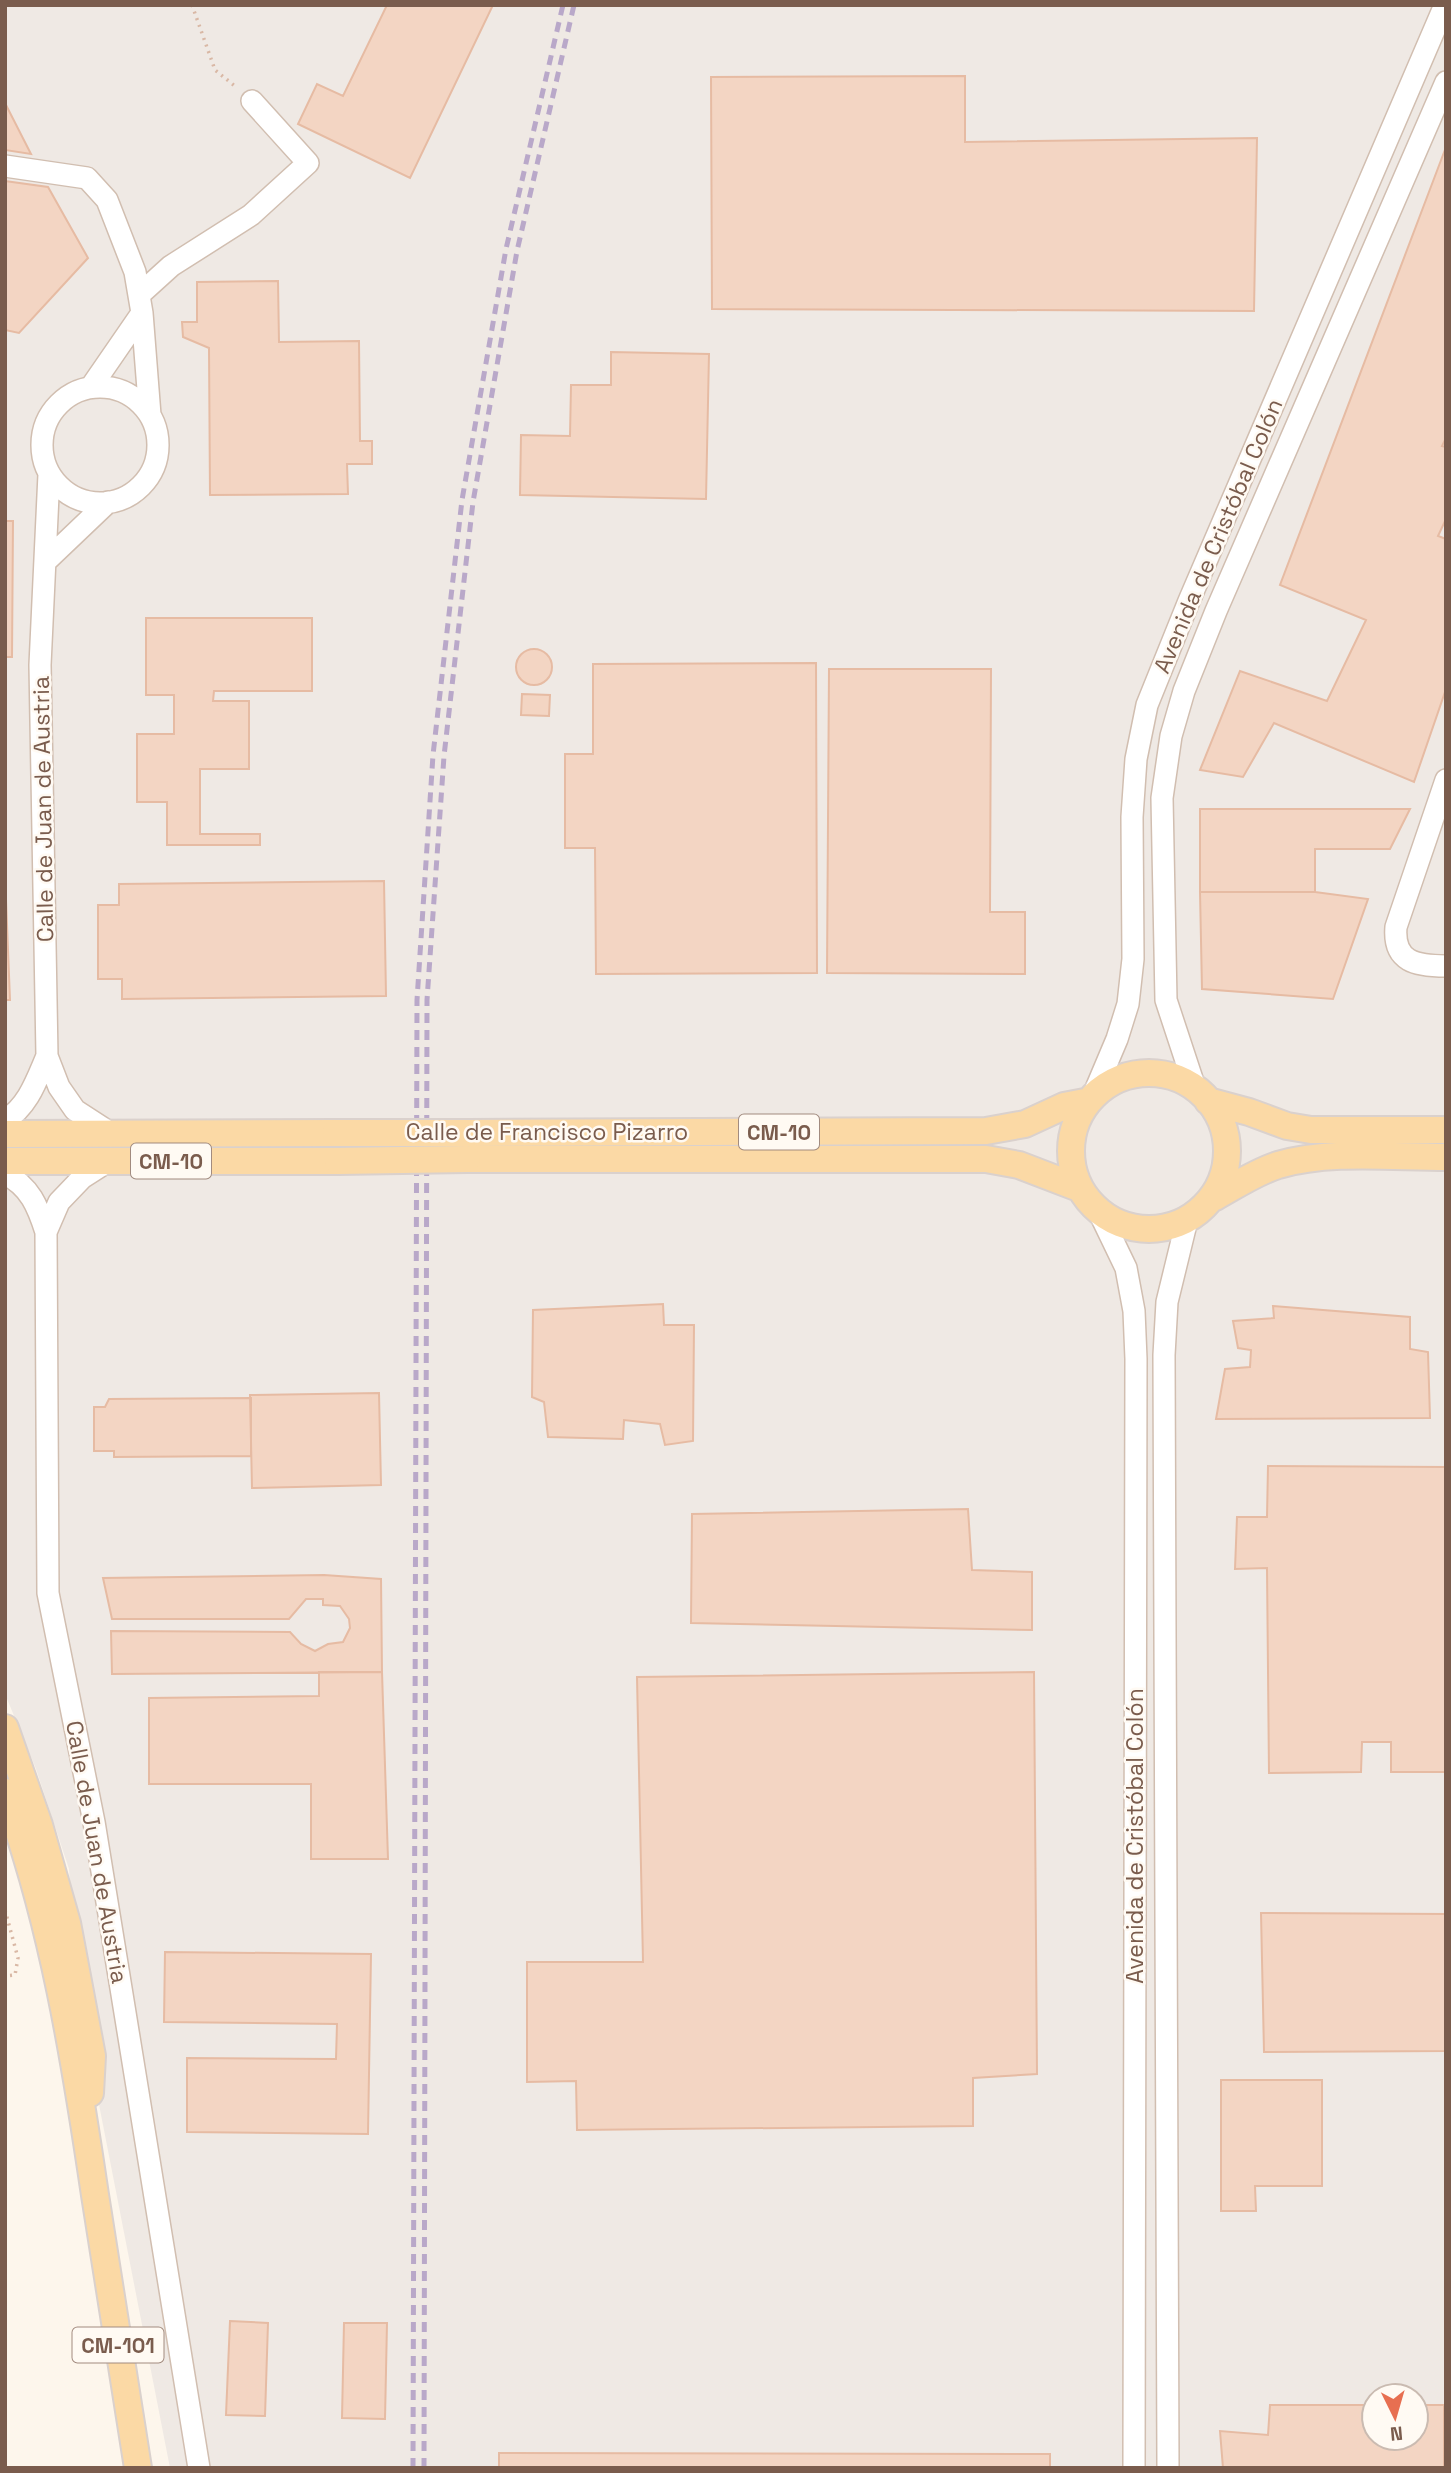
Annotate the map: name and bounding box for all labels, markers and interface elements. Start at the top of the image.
street label: Avenida de Cristóbal Colón [1146,394,1290,678]
street label: Calle de Juan de Austria [26,676,60,942]
road number: CM-10 [739,1114,819,1150]
street label: Calle de Francisco Pizarro [406,1117,688,1147]
road number: CM-10 [131,1144,211,1178]
street label: Avenida de Cristóbal Colón [1120,1688,1150,1984]
street label: Calle de Juan de Austria [59,1718,135,1986]
road number: CM-101 [72,2328,164,2362]
north arrow [1360,2382,1430,2452]
text: N [1389,2420,1404,2446]

